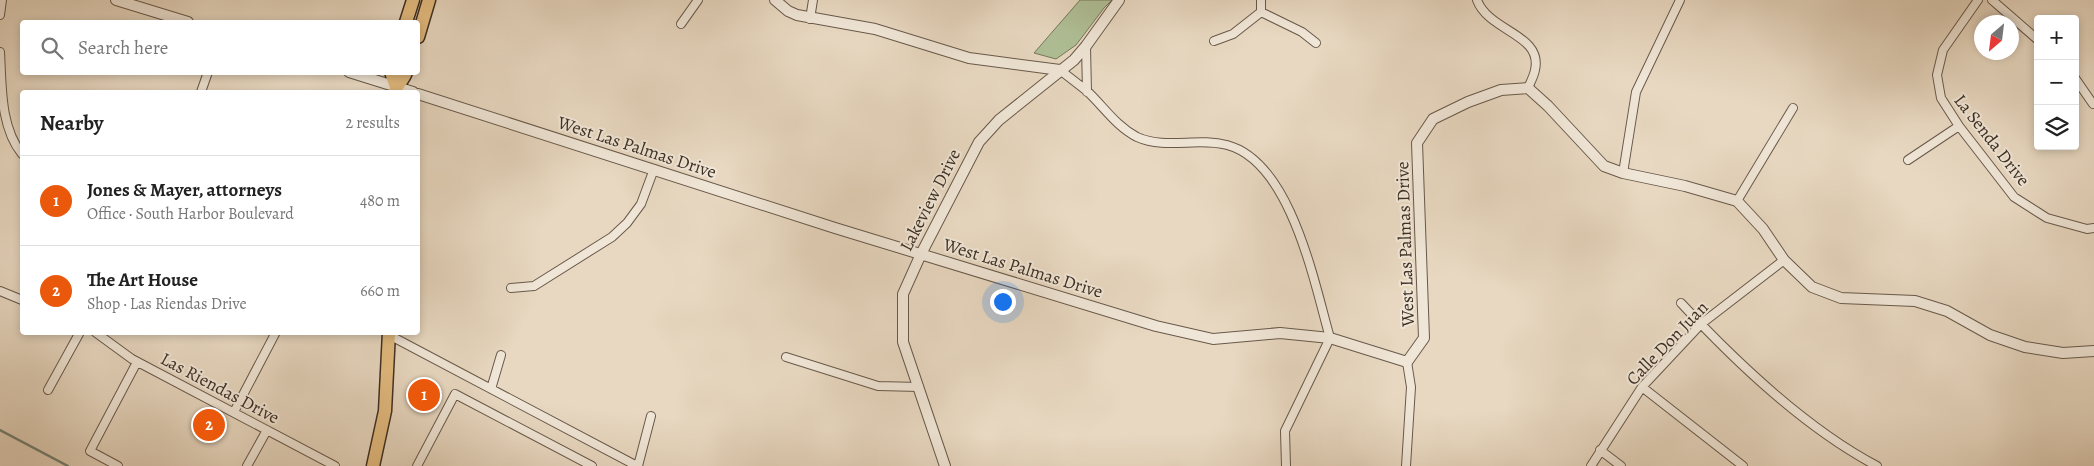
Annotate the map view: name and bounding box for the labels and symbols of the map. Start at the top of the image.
north arrow [1974,15,2019,60]
street label: La Senda Drive [1949,89,2035,191]
street label: West Las Palmas Drive [554,110,719,184]
street label: Lakeview Drive [894,145,966,255]
street label: West Las Palmas Drive [1390,161,1420,328]
street label: West Las Palmas Drive [939,232,1106,304]
your location [990,289,1016,315]
street label: Calle Don Juan [1621,296,1713,390]
street label: Las Riendas Drive [156,347,284,429]
pin: 1 [408,376,440,414]
pin: 2 [193,406,225,444]

